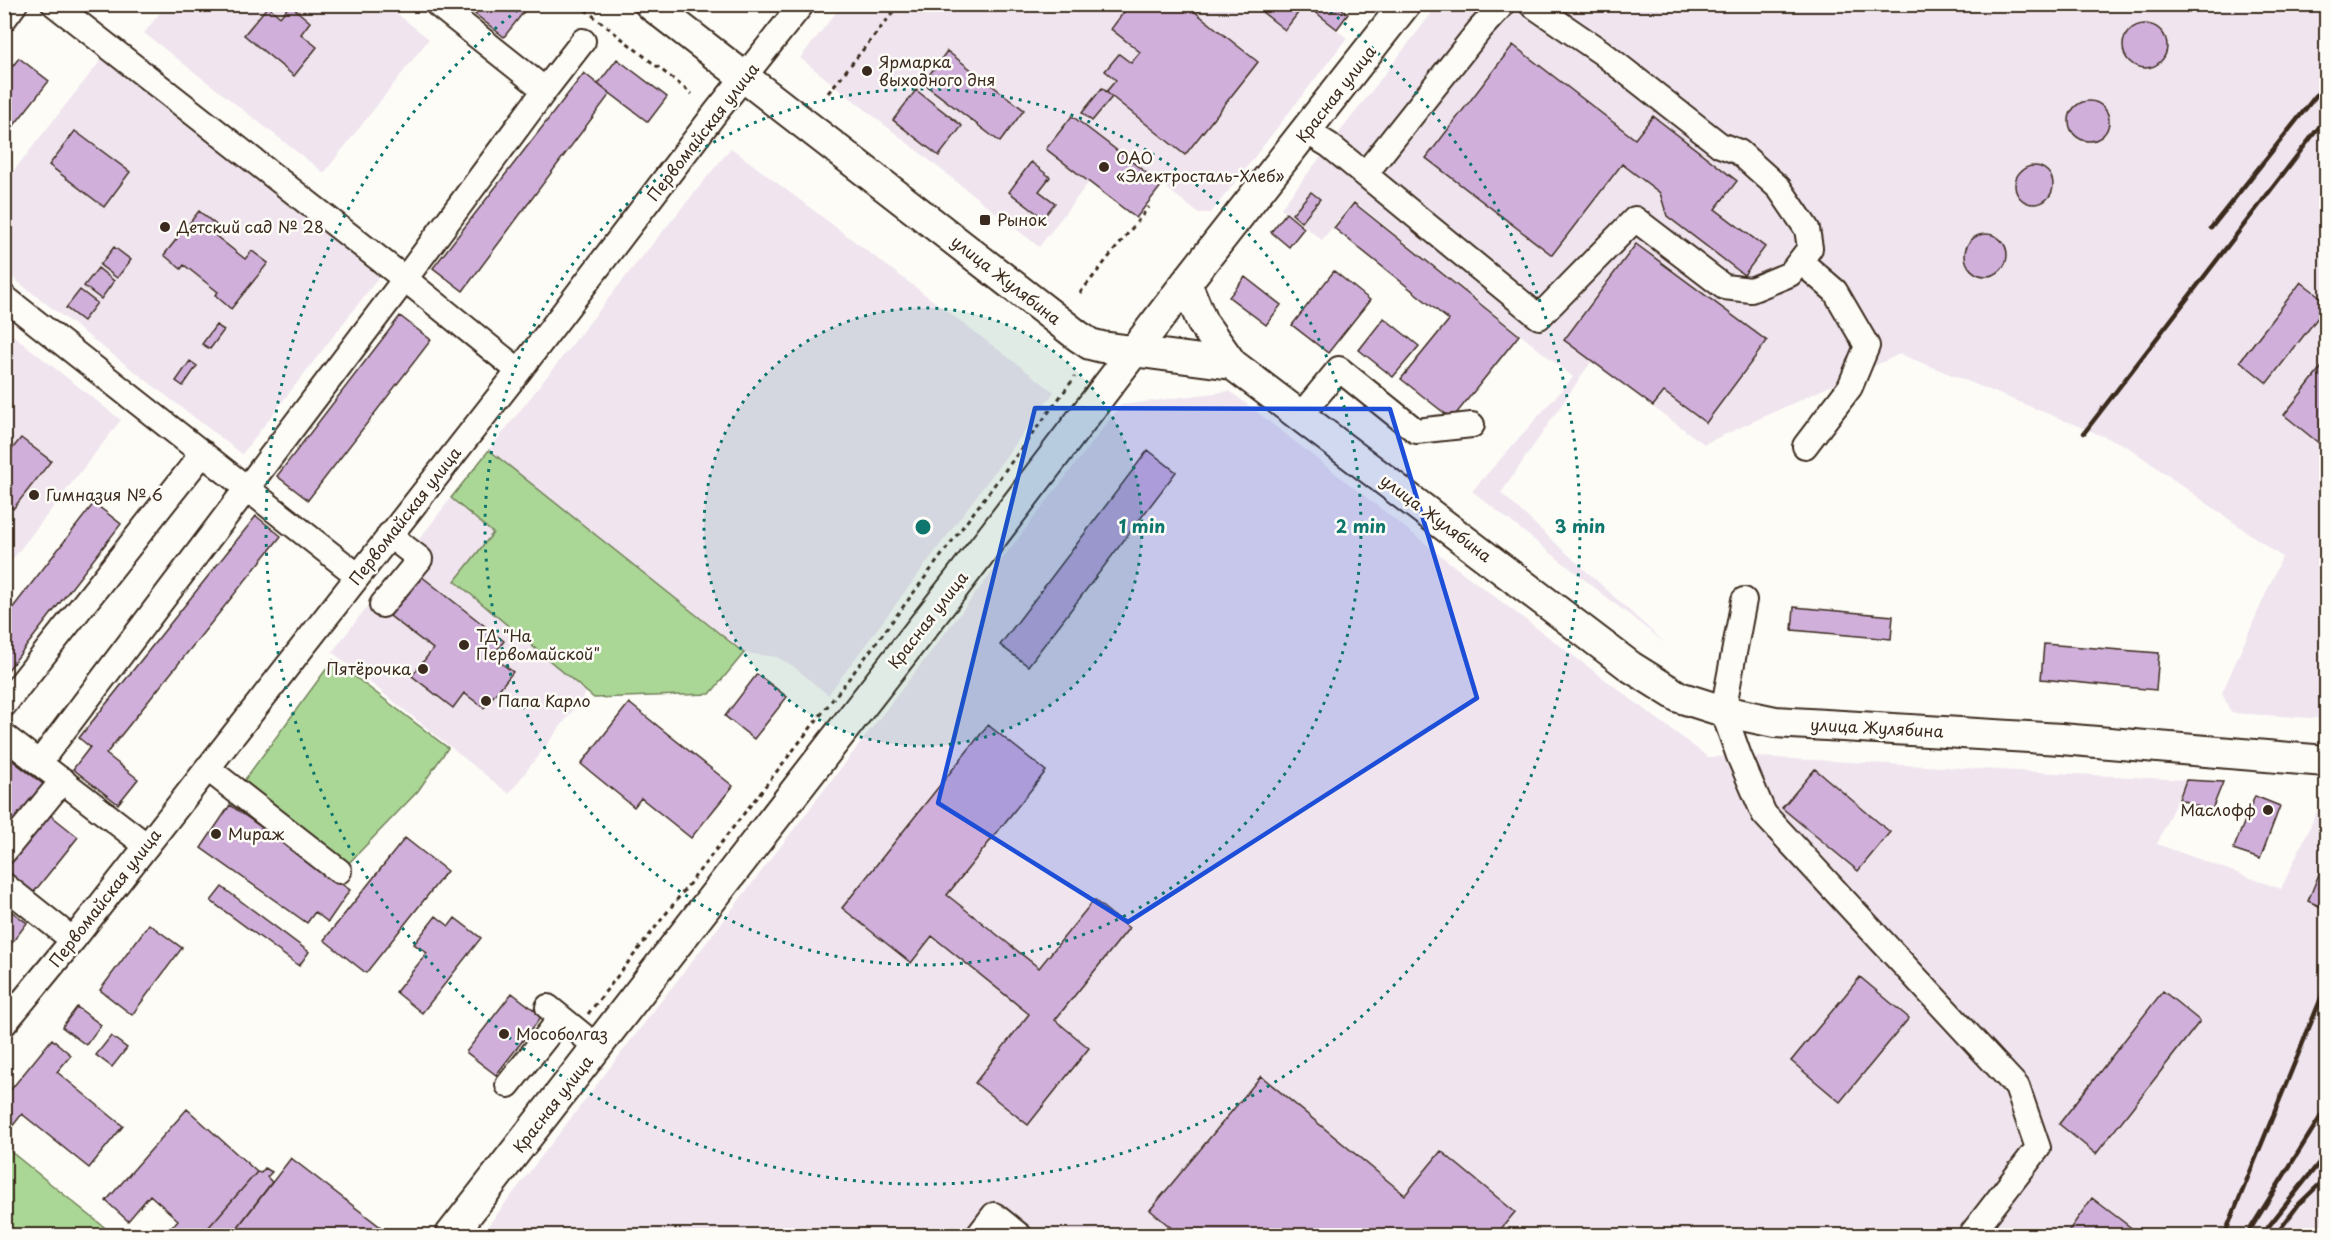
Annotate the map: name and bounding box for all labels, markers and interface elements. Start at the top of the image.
street label: Красная улица [1290,40,1381,147]
place label: Ярмарка выходного дня [879,49,995,91]
street label: Первомайская улица [641,57,764,206]
marker: Ярмарка выходного дня [860,64,874,78]
place label: ОАО «Электросталь-Хлеб» [1116,145,1284,187]
marker: ОАО «Электросталь-Хлеб» [1097,160,1111,174]
place label: Рынок [997,207,1047,231]
marker: Рынок [978,213,992,227]
place label: Детский сад № 28 [176,214,324,238]
marker: Детский сад № 28 [158,220,172,234]
street label: улица Жулябина [947,229,1067,330]
street label: Первомайская улица [343,441,466,590]
street label: улица Жулябина [1376,467,1497,567]
place label: Гимназия № 6 [46,482,163,506]
marker: Гимназия № 6 [27,488,41,502]
text: 1 min [1119,512,1165,539]
text: 2 min [1336,512,1386,539]
text: 3 min [1555,512,1605,539]
centre of rings [913,517,933,537]
street label: Красная улица [882,566,973,673]
place label: ТД "На Первомайской" [476,623,600,665]
marker: ТД "На Первомайской" [457,638,471,652]
place label: Пятёрочка [326,656,411,680]
marker: Пятёрочка [416,662,430,676]
place label: Папа Карло [498,688,591,712]
marker: Папа Карло [479,694,493,708]
street label: улица Жулябина [1810,712,1944,742]
place label: Маслофф [2180,797,2256,821]
marker: Маслофф [2261,803,2275,817]
place label: Мираж [228,821,285,845]
street label: Первомайская улица [43,823,166,972]
marker: Мираж [209,827,223,841]
place label: Мособолгаз [516,1021,608,1045]
marker: Мособолгаз [497,1027,511,1041]
street label: Красная улица [507,1050,598,1157]

